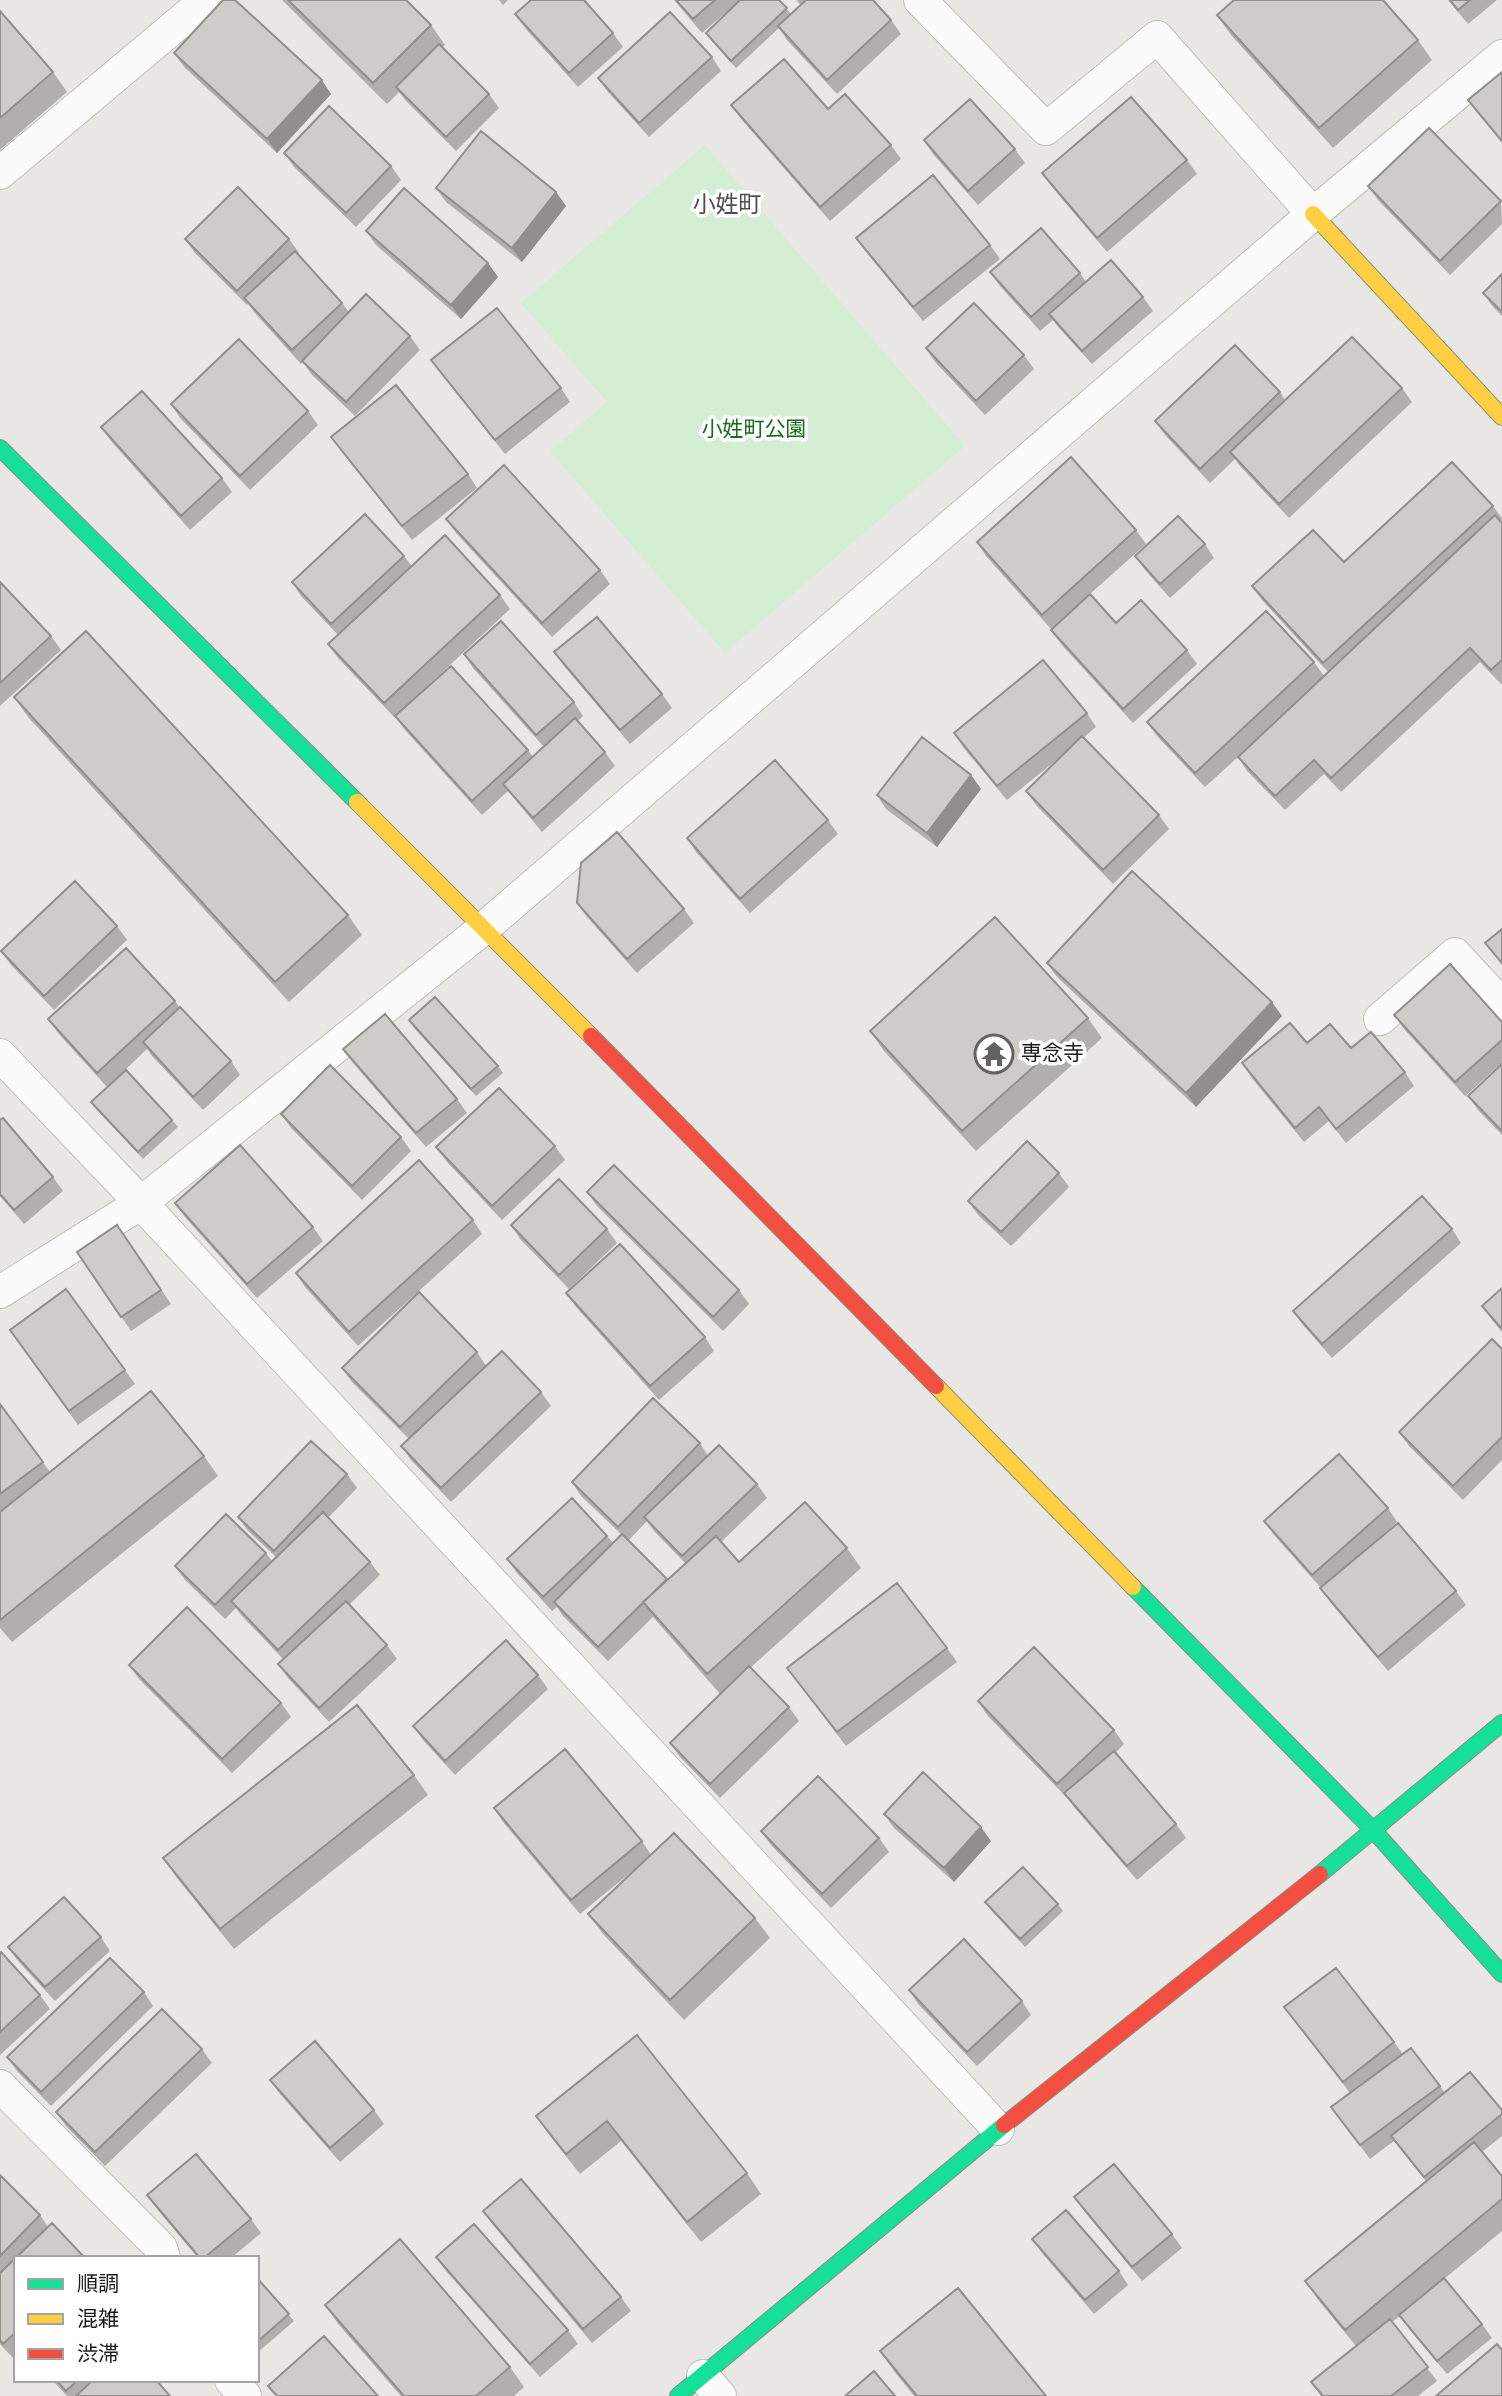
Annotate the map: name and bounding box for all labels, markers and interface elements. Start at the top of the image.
district label: 小姓町 [693,192,762,221]
park label: 小姓町公園 [702,417,807,444]
temple icon: 専念寺 [973,1033,1015,1075]
place label: 専念寺 [1021,1041,1084,1068]
legend [14,2256,259,2382]
text: 順調 [77,2272,119,2299]
text: 混雑 [77,2307,119,2334]
text: 渋滞 [77,2342,119,2369]

